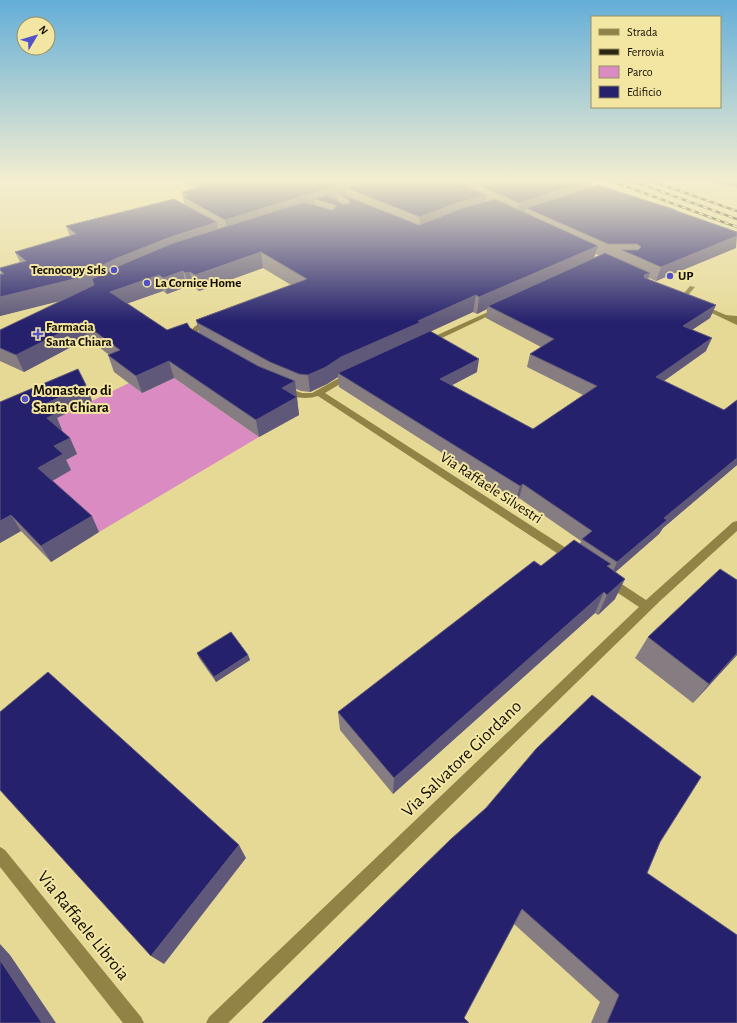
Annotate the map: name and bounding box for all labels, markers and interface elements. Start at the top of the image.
north arrow [16,16,56,56]
legend [591,16,721,108]
text: N [37,24,50,37]
text: Strada [627,26,658,38]
text: Ferrovia [627,46,665,58]
text: Parco [627,66,653,78]
text: Edificio [627,86,662,98]
place label: Tecnocopy Srls [31,264,106,277]
marker: Tecnocopy Srls [109,265,119,275]
place label: UP [678,270,693,283]
marker: UP [665,271,675,281]
place label: La Cornice Home [155,277,241,290]
marker: La Cornice Home [142,278,152,288]
place label: Farmacia Santa Chiara [46,321,112,349]
marker: Farmacia Santa Chiara [33,329,43,339]
place label: Monastero di Santa Chiara [33,383,112,415]
marker: Monastero di Santa Chiara [20,394,30,404]
street label: Via Raffaele Silvestri [437,449,545,527]
street label: Via Salvatore Giordano [399,697,525,821]
street label: Via Raffaele Libroia [34,868,132,984]

